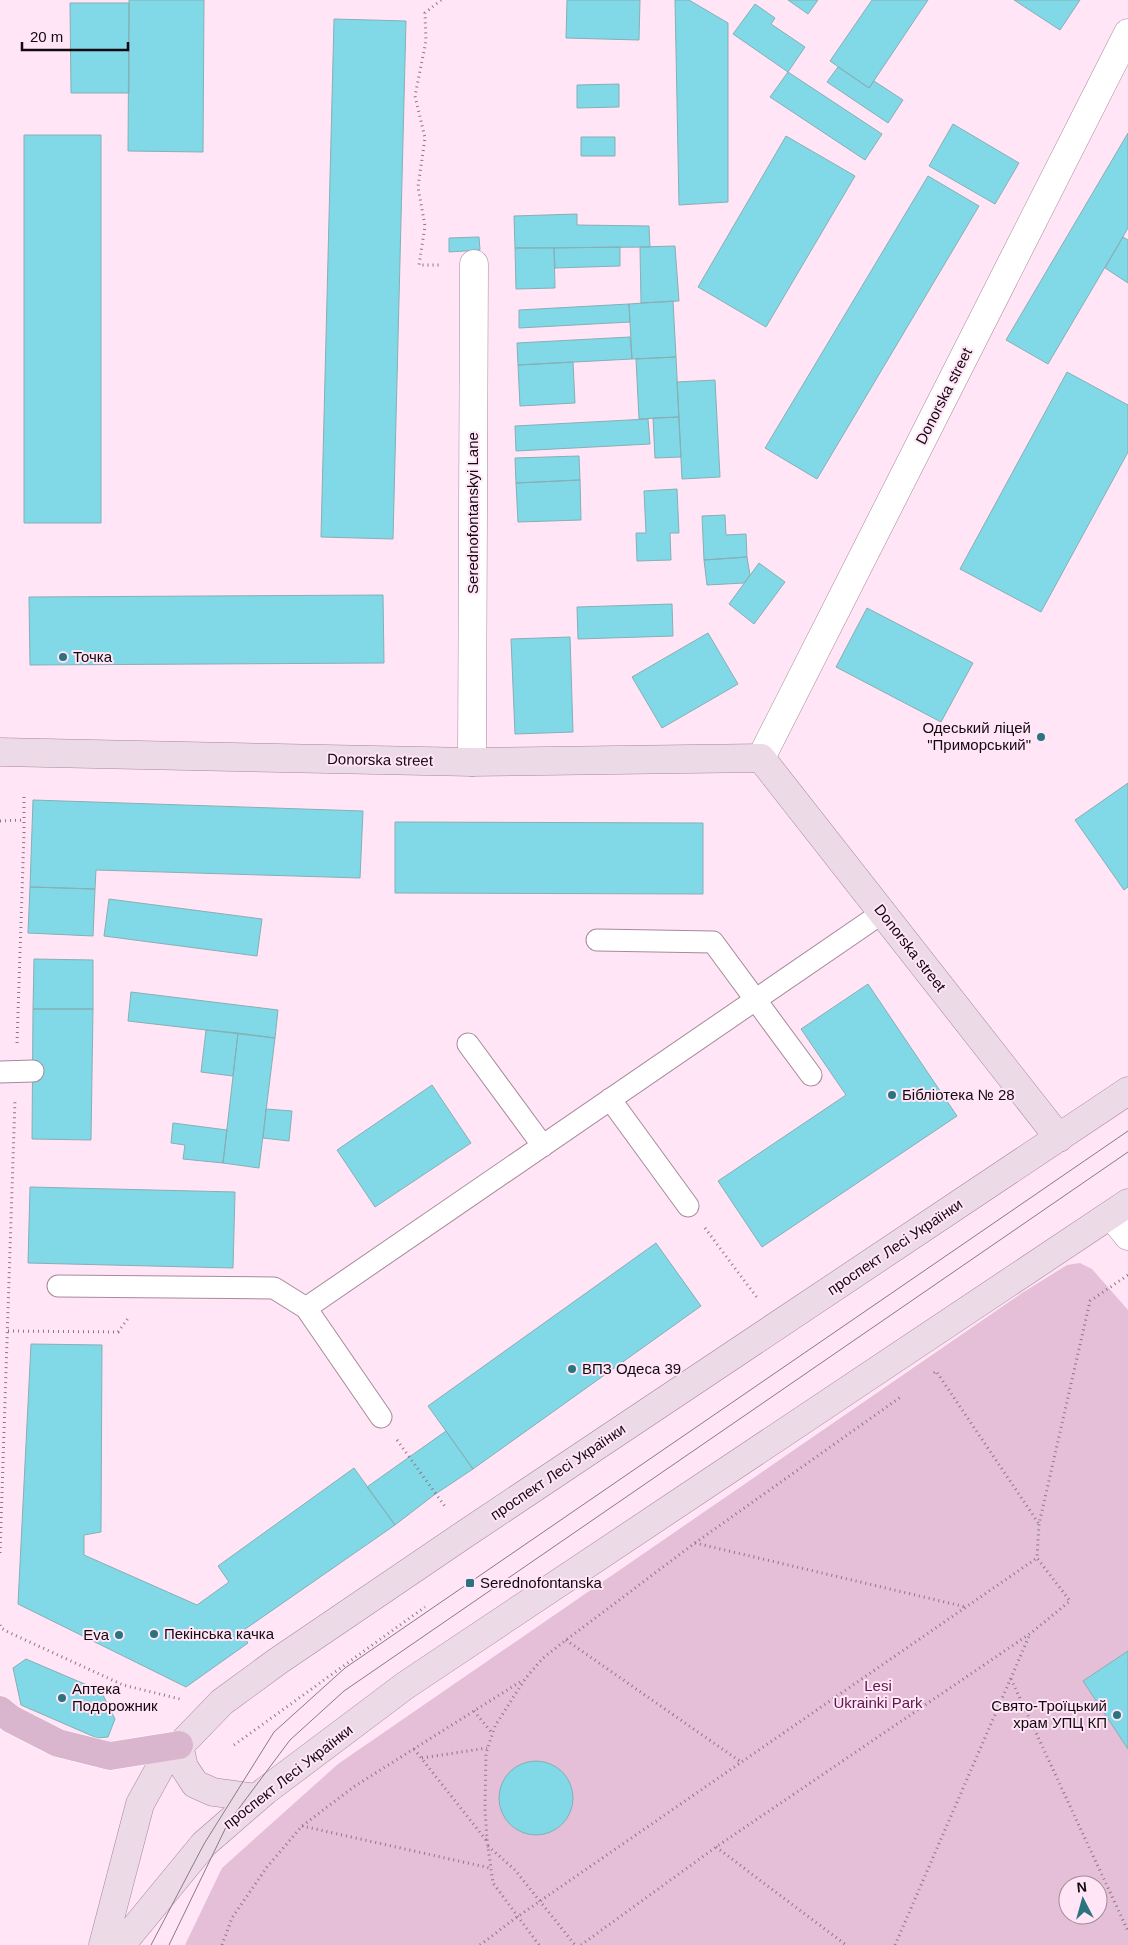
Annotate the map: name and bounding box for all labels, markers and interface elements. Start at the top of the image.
scale bar [22,20,129,52]
text: 20 m [30,28,63,45]
street label: Donorska street [912,344,976,447]
street label: Serednofontanskyi Lane [464,432,481,594]
place label: Точка [73,648,113,665]
marker: Точка [57,651,69,663]
place label: Одеський ліцей "Приморський" [923,719,1031,753]
marker: Одеський ліцей "Приморський" [1035,731,1047,743]
street label: Donorska street [327,750,434,769]
street label: Donorska street [871,901,950,995]
place label: Бібліотека № 28 [902,1086,1015,1103]
marker: Бібліотека № 28 [886,1089,898,1101]
street label: проспект Лесі Українки [824,1195,965,1298]
place label: ВПЗ Одеса 39 [582,1360,681,1377]
marker: ВПЗ Одеса 39 [566,1363,578,1375]
street label: проспект Лесі Українки [487,1420,628,1523]
place label: Serednofontanska [480,1574,602,1591]
marker: Serednofontanska [464,1577,476,1589]
place label: Пекінська качка [164,1625,275,1642]
place label: Eva [83,1626,110,1643]
marker: Пекінська качка [148,1628,160,1640]
marker: Eva [113,1629,125,1641]
park label: Lesi Ukrainki Park [833,1677,923,1711]
place label: Аптека Подорожник [72,1680,158,1714]
marker: Аптека Подорожник [56,1692,68,1704]
place label: Свято-Троїцький храм УПЦ КП [991,1697,1107,1731]
marker: Свято-Троїцький храм УПЦ КП [1111,1709,1123,1721]
street label: проспект Лесі Українки [220,1721,356,1832]
north arrow [1058,1875,1108,1925]
text: N [1076,1879,1088,1896]

